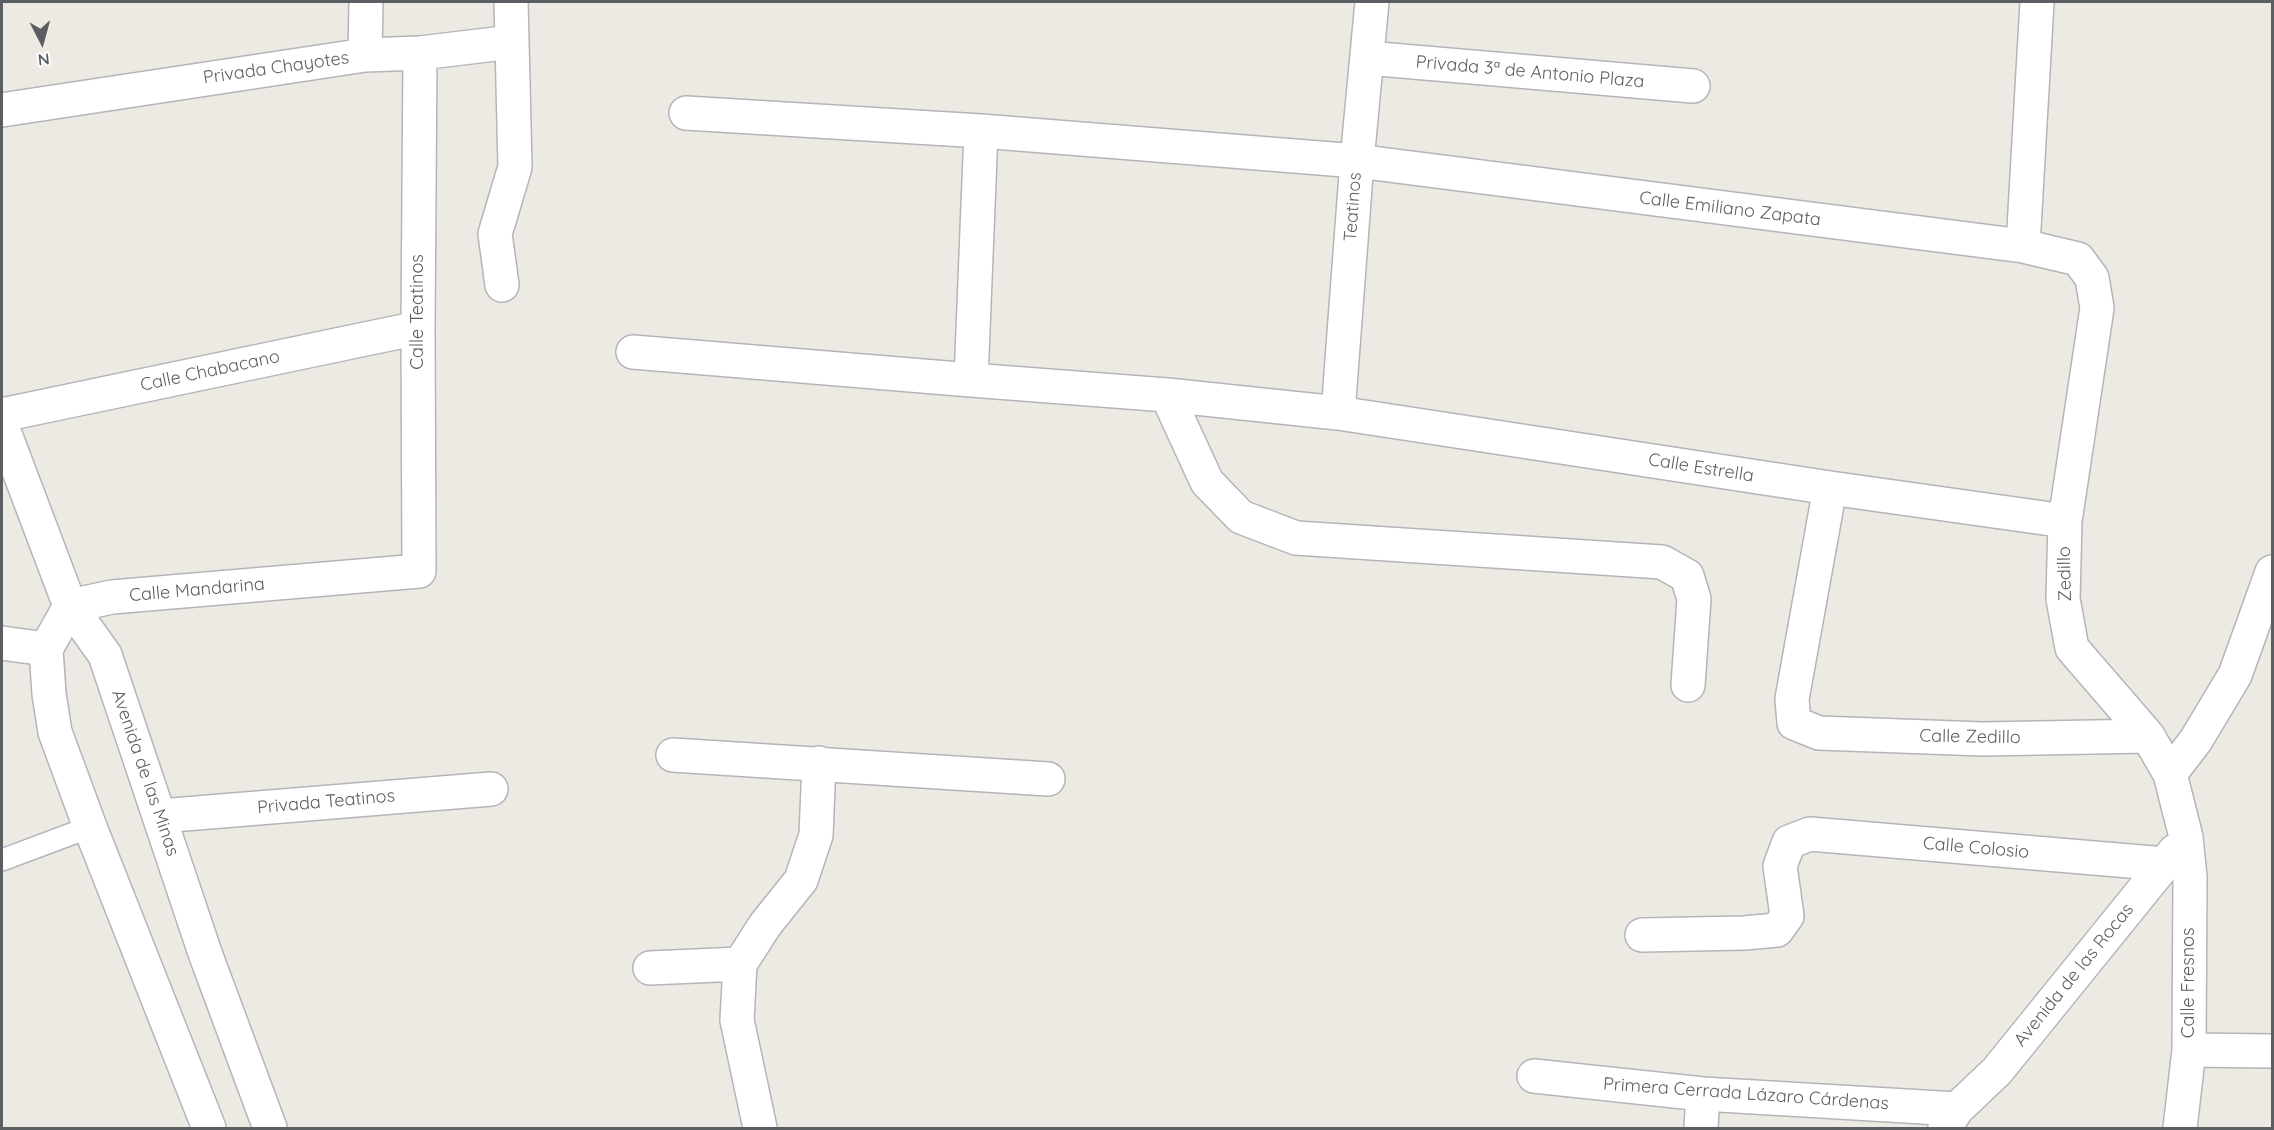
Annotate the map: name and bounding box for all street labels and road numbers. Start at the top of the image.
street label: Privada Chayotes [202,47,350,89]
street label: Privada 3ª de Antonio Plaza [1415,51,1645,93]
street label: Teatinos [1340,172,1366,242]
street label: Calle Emiliano Zapata [1638,187,1822,231]
street label: Calle Teatinos [407,254,429,370]
street label: Calle Chabacano [138,346,282,396]
street label: Calle Estrella [1647,449,1755,487]
street label: Zedillo [2054,546,2076,602]
street label: Calle Mandarina [128,573,266,607]
street label: Avenida de las Minas [106,687,184,859]
street label: Calle Zedillo [1919,725,2021,749]
street label: Privada Teatinos [256,785,396,819]
street label: Calle Colosio [1922,833,2030,863]
street label: Avenida de las Rocas [2010,899,2138,1051]
street label: Calle Fresnos [2178,928,2200,1038]
street label: Primera Cerrada Lázaro Cárdenas [1602,1073,1890,1115]

